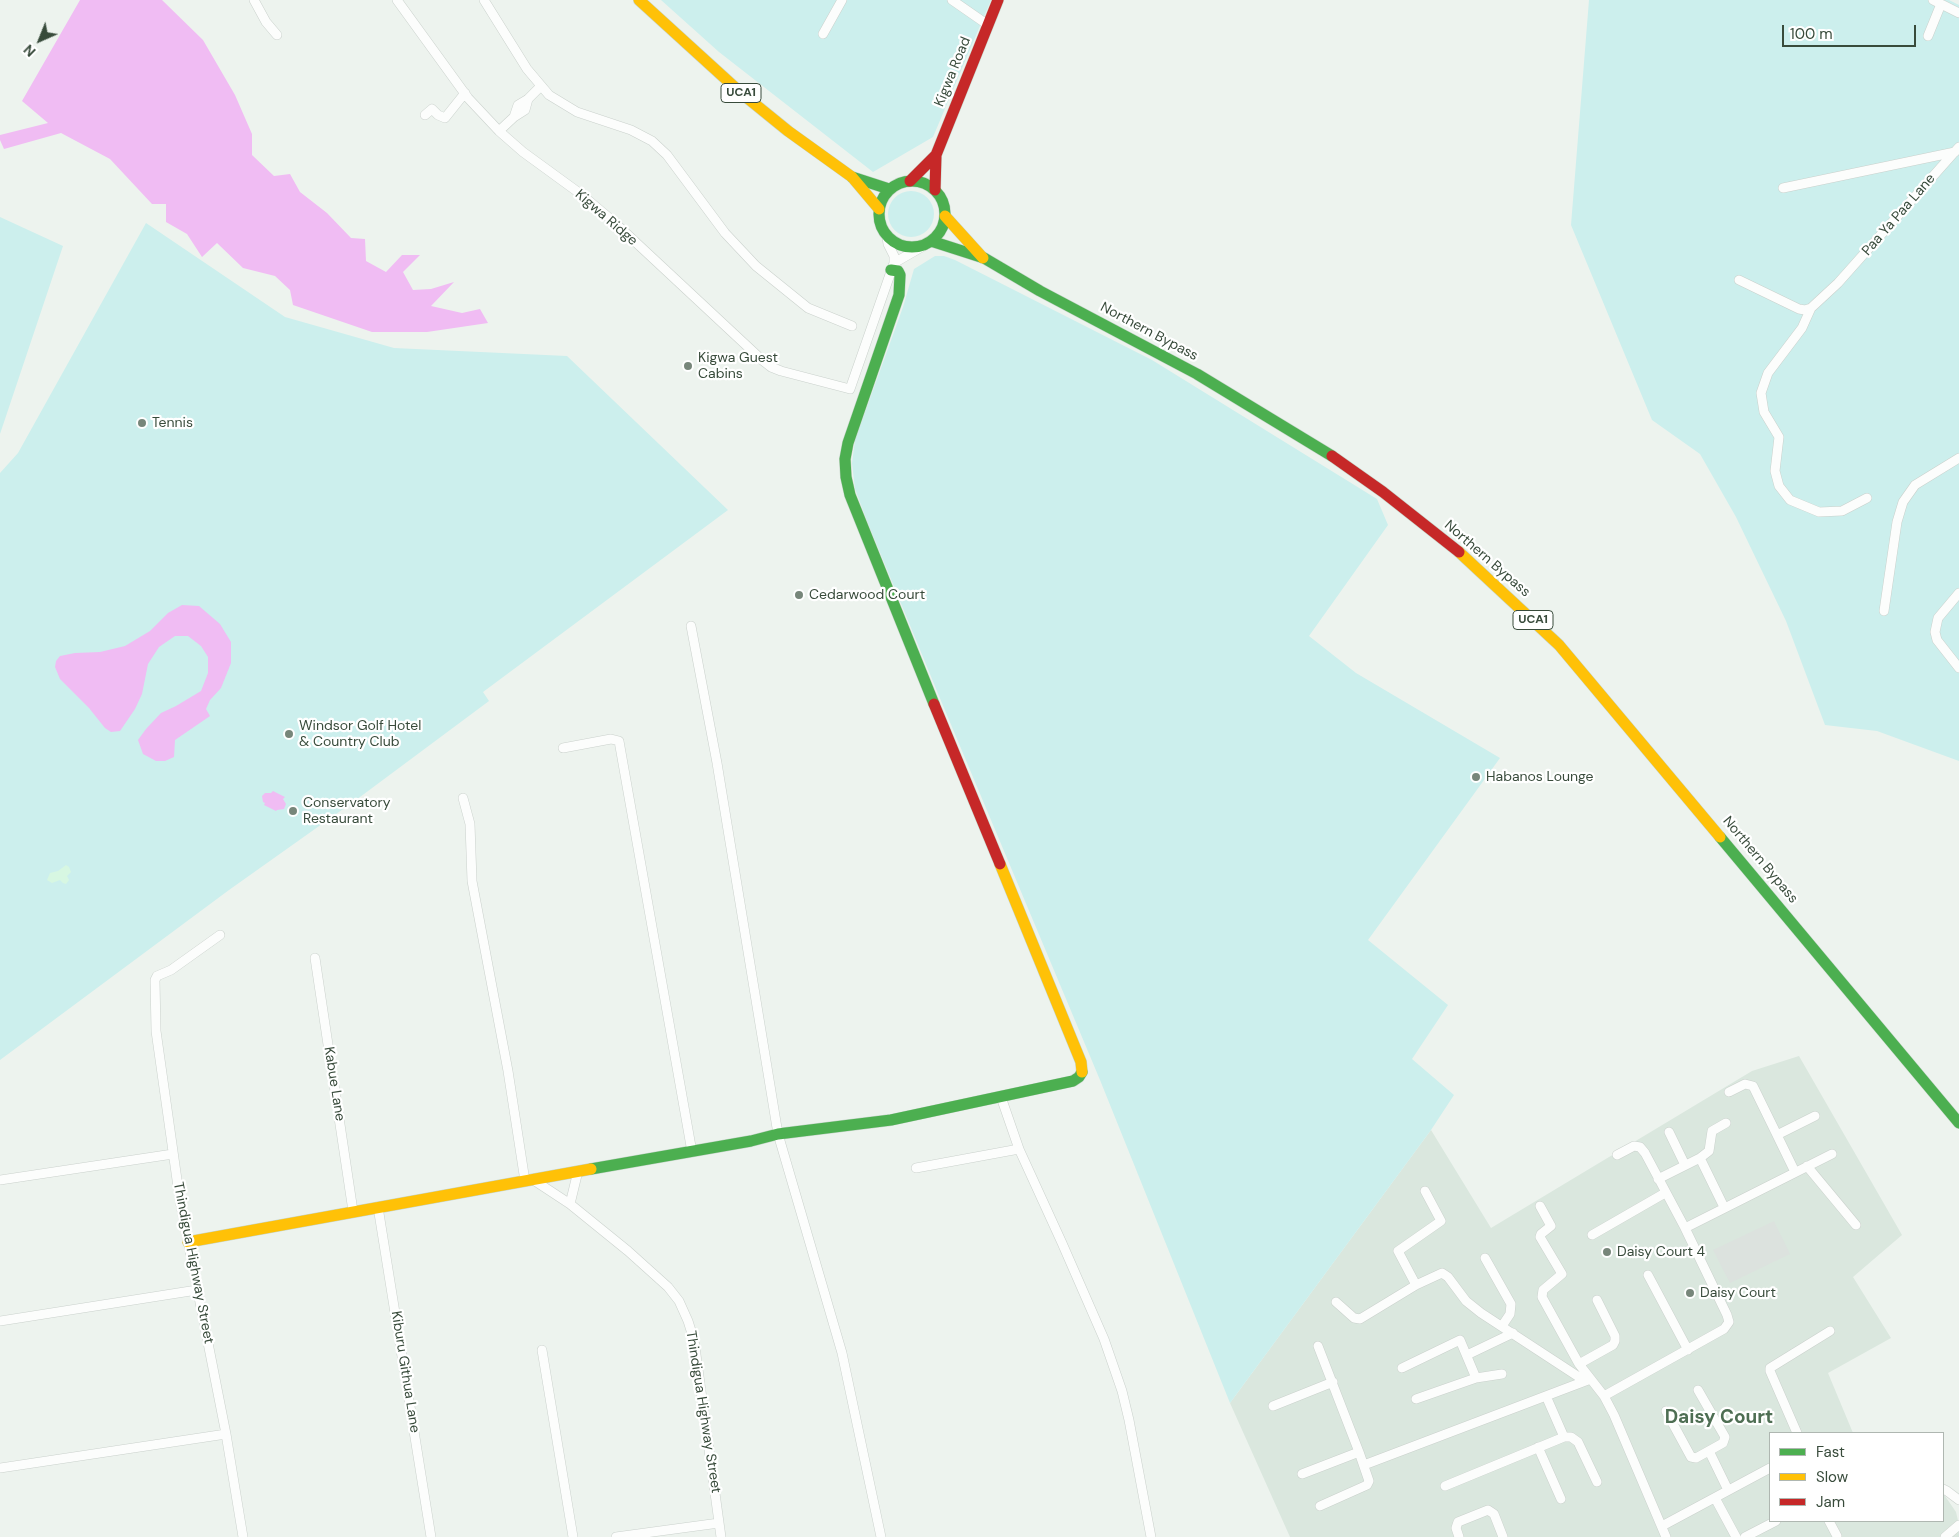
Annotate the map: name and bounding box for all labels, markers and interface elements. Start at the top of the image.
north arrow [15,15,65,65]
scale bar [1784,15,1918,47]
text: 100 m [1790,24,1833,44]
street label: Kigwa Road [931,35,975,109]
text: N [20,41,40,61]
road number: UCA1 [721,84,761,102]
street label: Paa Ya Paa Lane [1859,171,1939,259]
street label: Kigwa Ridge [571,186,641,250]
street label: Northern Bypass [1097,299,1201,365]
place label: Kigwa Guest Cabins [698,350,778,382]
marker: Kigwa Guest Cabins [682,360,694,372]
place label: Tennis [152,415,193,431]
marker: Tennis [136,417,148,429]
street label: Northern Bypass [1441,517,1533,601]
place label: Cedarwood Court [809,587,925,603]
marker: Cedarwood Court [793,589,805,601]
road number: UCA1 [1513,610,1553,630]
place label: Windsor Golf Hotel & Country Club [299,718,421,750]
marker: Windsor Golf Hotel & Country Club [283,728,295,740]
place label: Habanos Lounge [1486,769,1594,785]
marker: Habanos Lounge [1470,771,1482,783]
place label: Conservatory Restaurant [303,795,391,828]
marker: Conservatory Restaurant [287,805,299,817]
street label: Northern Bypass [1719,813,1801,907]
street label: Kabue Lane [320,1046,348,1122]
street label: Thindigua Highway Street [169,1181,217,1345]
place label: Daisy Court 4 [1617,1244,1705,1260]
marker: Daisy Court 4 [1601,1246,1613,1258]
place label: Daisy Court [1700,1285,1776,1301]
marker: Daisy Court [1684,1287,1696,1299]
street label: Kiburu Githua Lane [387,1310,423,1434]
street label: Thindigua Highway Street [682,1330,724,1494]
district label: Daisy Court [1665,1407,1773,1429]
legend [1769,1432,1944,1522]
text: Fast [1816,1442,1845,1462]
text: Slow [1816,1467,1848,1487]
text: Jam [1816,1492,1845,1512]

